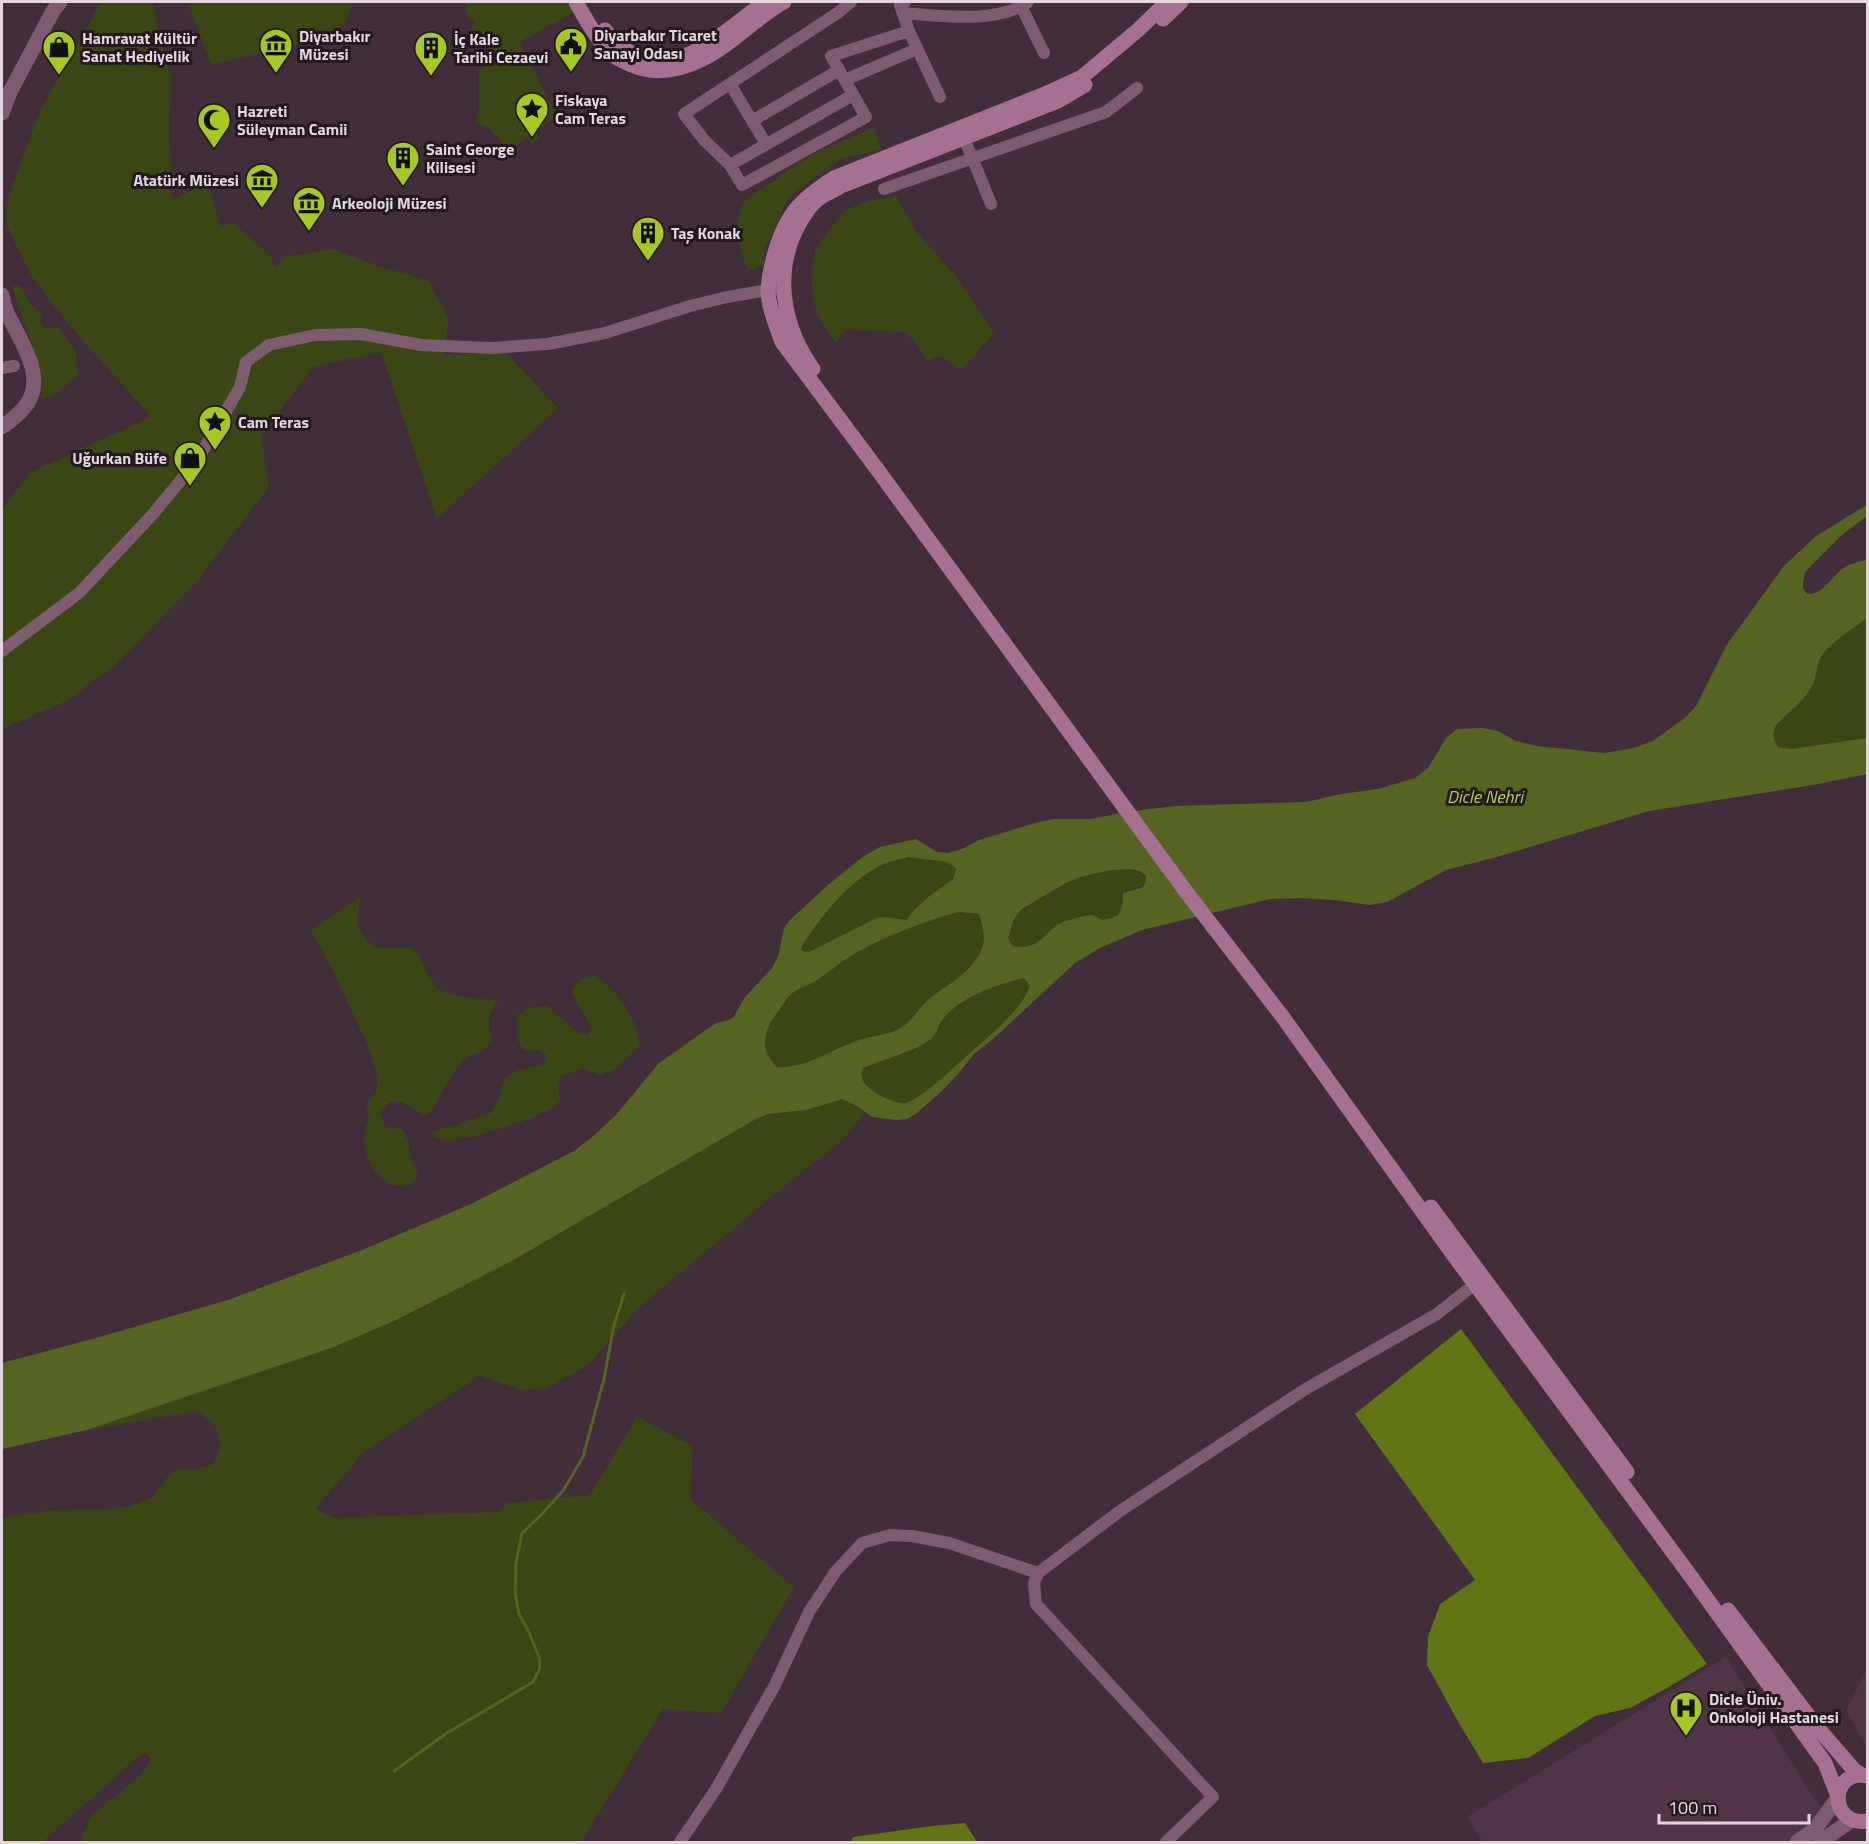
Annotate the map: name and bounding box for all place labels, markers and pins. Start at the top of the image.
place label: Diyarbakır Ticaret Sanayi Odası [594,23,717,65]
place label: Diyarbakır Müzesi [299,24,371,66]
place label: Hamravat Kültür Sanat Hediyelik [82,26,197,68]
public building icon: Diyarbakır Ticaret Sanayi Odası [553,26,589,73]
museum icon: Diyarbakır Müzesi [258,27,294,74]
place label: İç Kale Tarihi Cezaevi [454,27,548,69]
shop icon: Hamravat Kültür Sanat Hediyelik [41,29,77,76]
building icon: İç Kale Tarihi Cezaevi [413,30,449,77]
place label: Fiskaya Cam Teras [555,88,626,130]
place icon: Fiskaya Cam Teras [514,91,550,138]
place label: Hazreti Süleyman Camii [237,99,347,141]
mosque icon: Hazreti Süleyman Camii [196,102,232,149]
place label: Saint George Kilisesi [426,137,514,179]
building icon: Saint George Kilisesi [385,140,421,187]
museum icon: Atatürk Müzesi [244,162,280,209]
place label: Atatürk Müzesi [133,168,239,192]
museum icon: Arkeoloji Müzesi [291,185,327,232]
place label: Arkeoloji Müzesi [332,191,447,215]
building icon: Taş Konak [630,215,666,262]
place label: Taş Konak [671,221,741,245]
place icon: Cam Teras [197,404,233,451]
place label: Cam Teras [238,410,309,434]
shop icon: Uğurkan Büfe [172,440,208,487]
place label: Uğurkan Büfe [72,446,167,470]
place label: Dicle Üniv. Onkoloji Hastanesi [1709,1687,1839,1729]
hospital icon: Dicle Üniv. Onkoloji Hastanesi [1668,1690,1704,1737]

